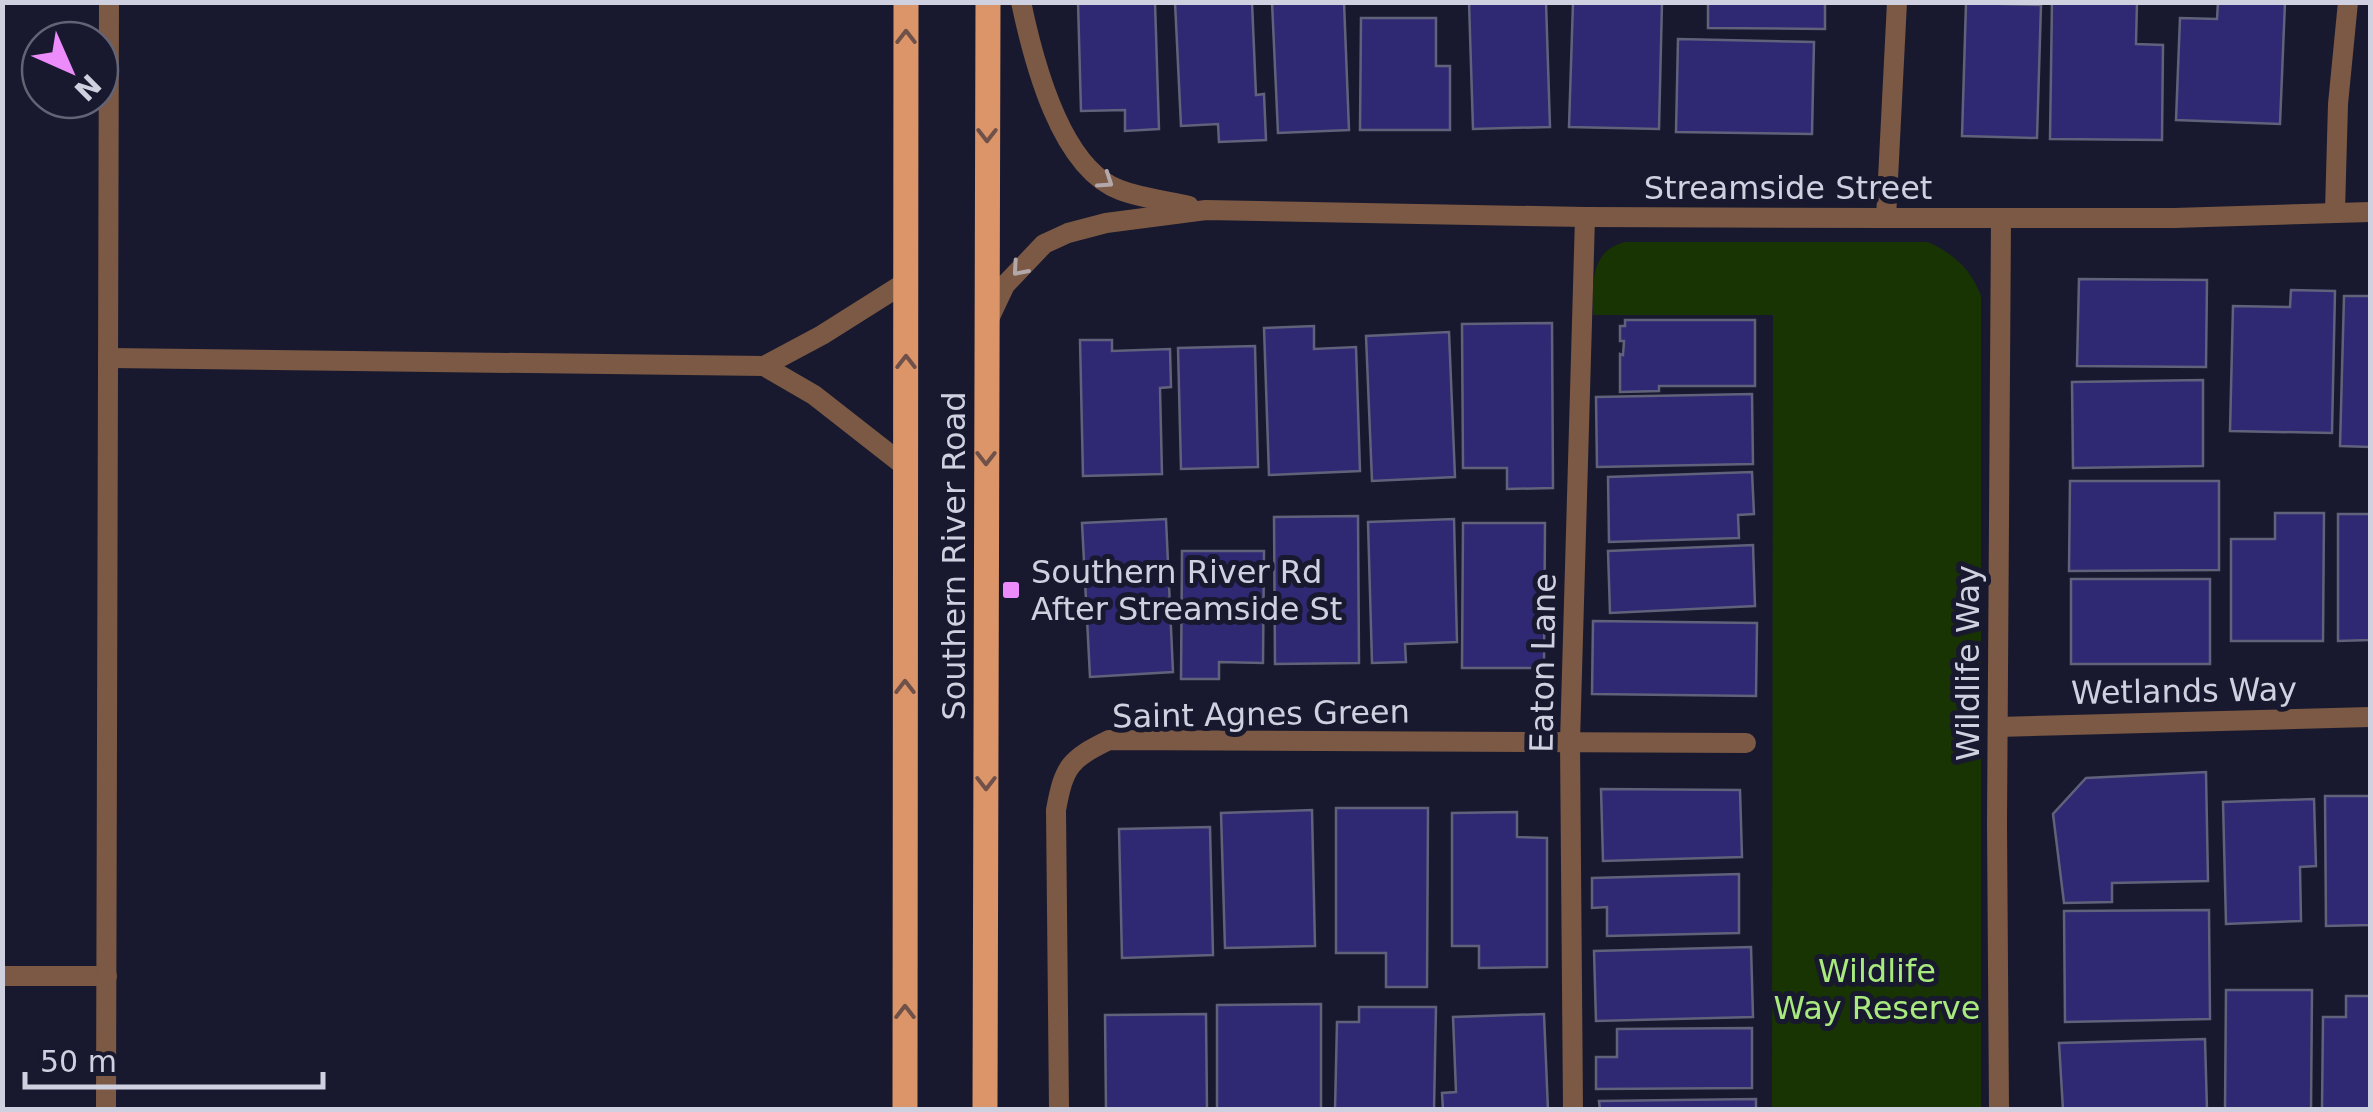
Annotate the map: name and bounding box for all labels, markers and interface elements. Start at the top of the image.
north arrow [20,20,120,120]
one-way arrow [895,29,917,44]
text: N [67,67,107,107]
one-way arrow [976,128,998,143]
one-way arrow [1095,168,1113,187]
street label: Streamside Street [1644,169,1932,207]
one-way arrow [1012,257,1030,276]
one-way arrow [895,354,917,370]
street label: Southern River Road [935,391,973,721]
one-way arrow [975,450,997,466]
place label: Southern River Rd After Streamside St [1031,553,1342,628]
street label: Wildlife Way [1949,565,1987,761]
street label: Eaton Lane [1522,573,1564,753]
marker: Southern River Rd After Streamside St [1000,579,1022,601]
street label: Wetlands Way [2071,670,2297,712]
one-way arrow [894,679,916,694]
street label: Saint Agnes Green [1112,692,1410,736]
one-way arrow [975,776,997,791]
park label: Wildlife Way Reserve [1774,952,1980,1027]
one-way arrow [894,1004,916,1020]
scale bar [25,1027,322,1089]
text: 50 m [40,1044,117,1079]

